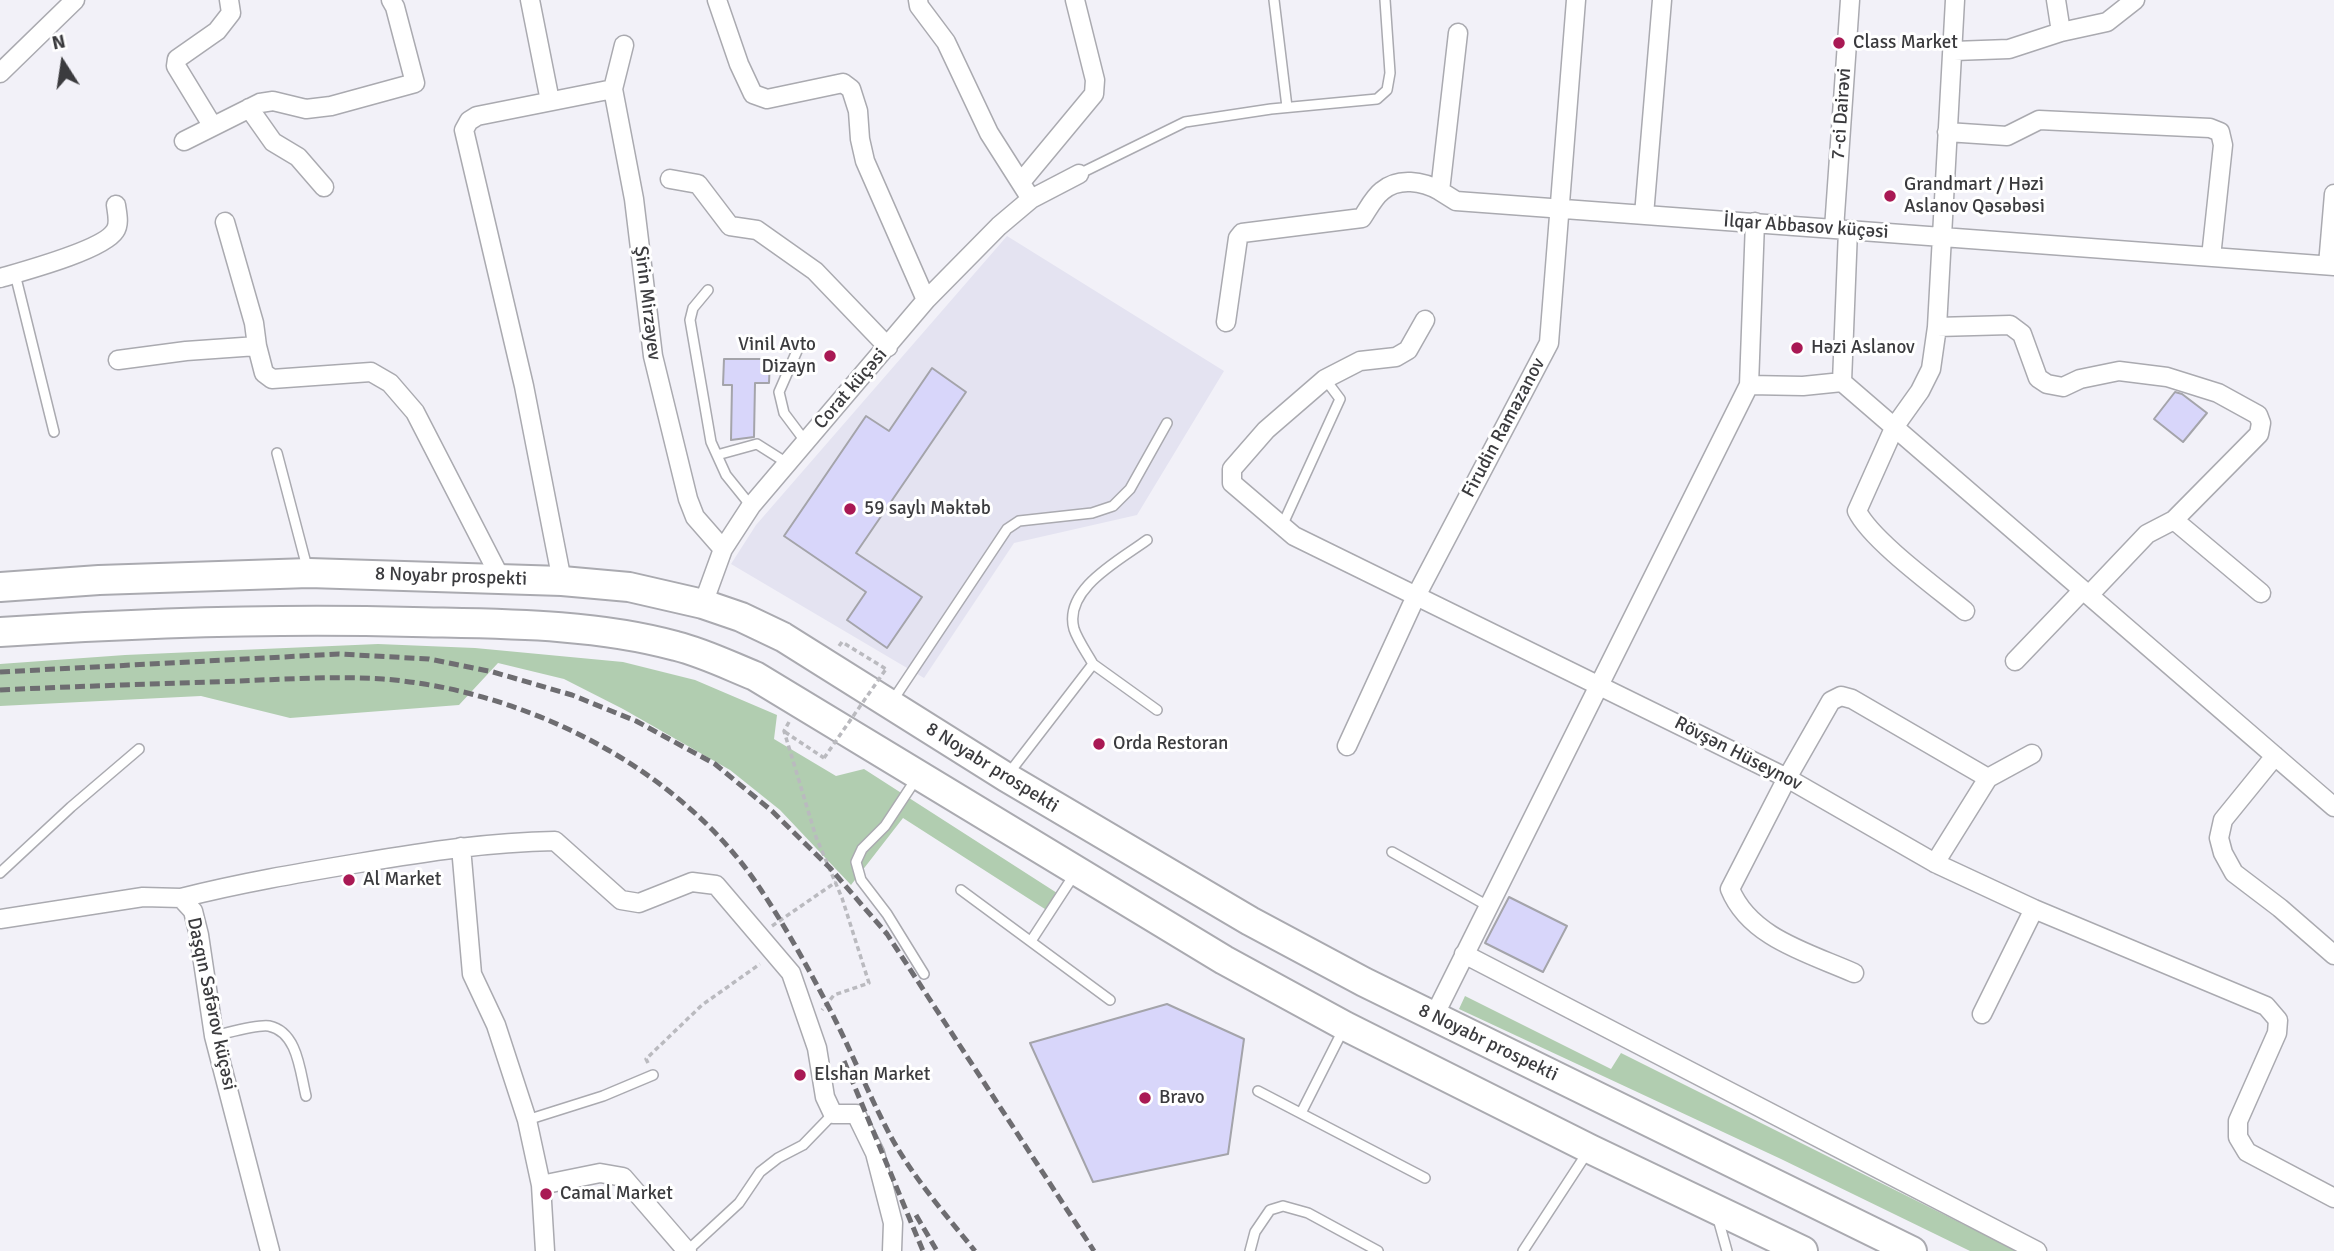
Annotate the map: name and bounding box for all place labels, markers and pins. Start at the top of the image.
place label: Class Market [1853,32,1958,54]
marker: Class Market [1831,35,1847,51]
place label: Grandmart / Həzi Aslanov Qəsəbəsi [1904,174,2045,218]
marker: Grandmart / Həzi Aslanov Qəsəbəsi [1882,188,1898,204]
place label: Vinil Avto Dizayn [738,334,816,378]
place label: Həzi Aslanov [1811,337,1915,359]
marker: Həzi Aslanov [1789,340,1805,356]
marker: Vinil Avto Dizayn [822,348,838,364]
place label: 59 saylı Məktəb [864,498,991,520]
marker: 59 saylı Məktəb [842,501,858,517]
place label: Orda Restoran [1113,733,1228,755]
marker: Orda Restoran [1091,736,1107,752]
place label: Al Market [363,869,441,891]
marker: Al Market [341,872,357,888]
place label: Elshan Market [814,1064,930,1086]
marker: Elshan Market [792,1067,808,1083]
place label: Bravo [1159,1087,1205,1109]
marker: Bravo [1137,1090,1153,1106]
place label: Camal Market [560,1183,673,1205]
marker: Camal Market [538,1186,554,1202]

